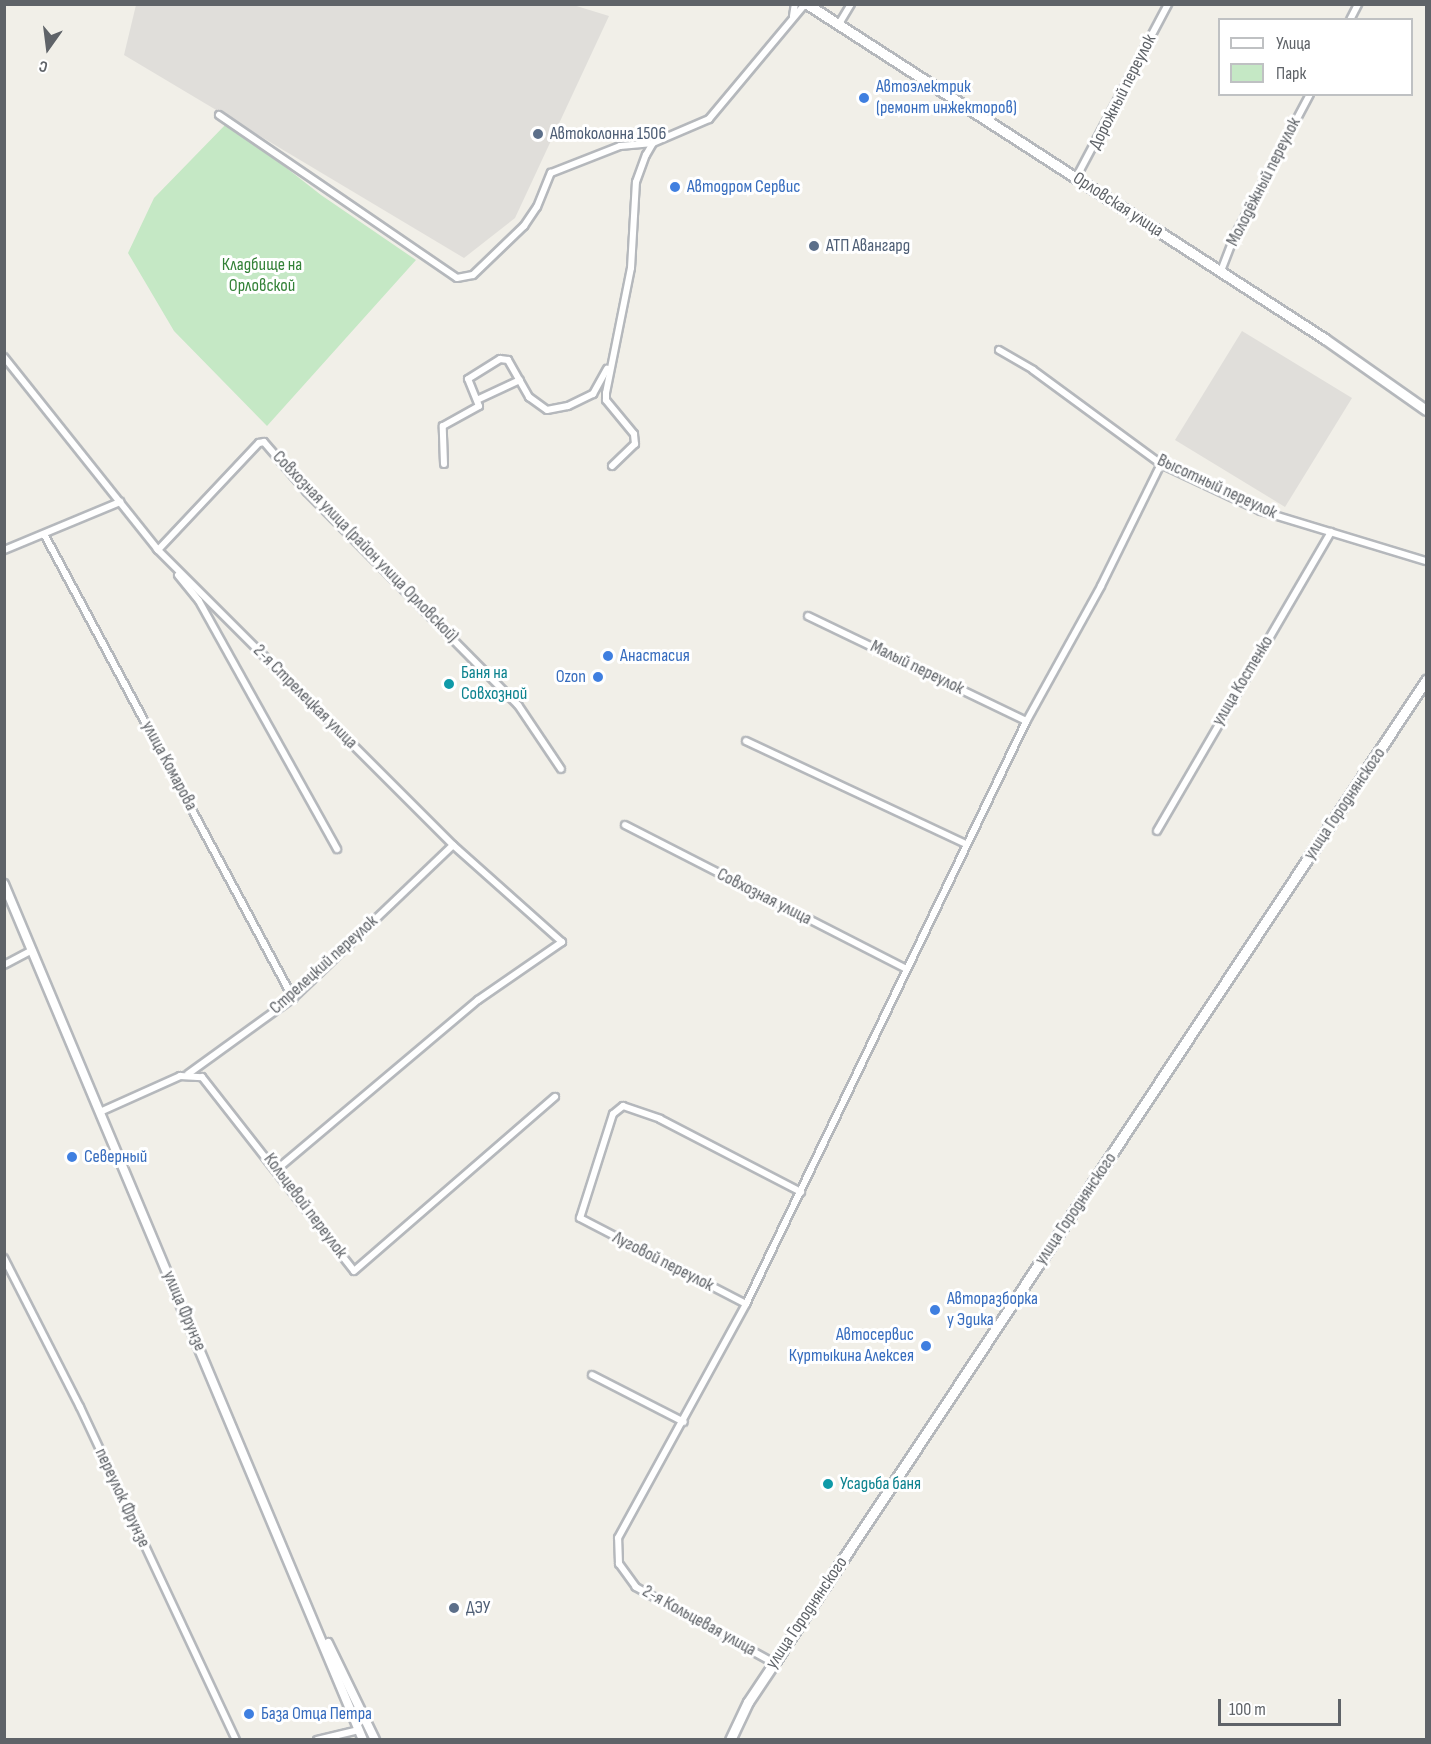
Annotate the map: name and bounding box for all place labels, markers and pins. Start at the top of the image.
place label: Автоэлектрик (ремонт инжекторов) [876,77,1017,119]
marker: Автоэлектрик (ремонт инжекторов) [857,91,871,105]
place label: Автоколонна 1506 [550,123,666,145]
marker: Автоколонна 1506 [531,127,545,141]
place label: Автодром Сервис [687,176,801,198]
marker: Автодром Сервис [668,180,682,194]
place label: АТП Авангард [826,235,910,257]
marker: АТП Авангард [807,239,821,253]
place label: Анастасия [620,645,690,667]
marker: Анастасия [601,649,615,663]
place label: Баня на Совхозной [461,663,527,706]
place label: Ozon [556,666,586,688]
marker: Ozon [591,670,605,684]
marker: Баня на Совхозной [442,677,456,691]
place label: Северный [84,1146,147,1168]
marker: Северный [65,1150,79,1164]
place label: Авторазборка у Эдика [947,1289,1038,1332]
marker: Авторазборка у Эдика [928,1303,942,1317]
place label: Автосервис Куртыкина Алексея [789,1325,914,1368]
marker: Автосервис Куртыкина Алексея [919,1339,933,1353]
place label: Усадьба баня [840,1473,921,1495]
marker: Усадьба баня [821,1477,835,1491]
place label: ДЭУ [466,1597,490,1619]
marker: ДЭУ [447,1601,461,1615]
place label: База Отца Петра [261,1703,372,1725]
marker: База Отца Петра [242,1707,256,1721]

